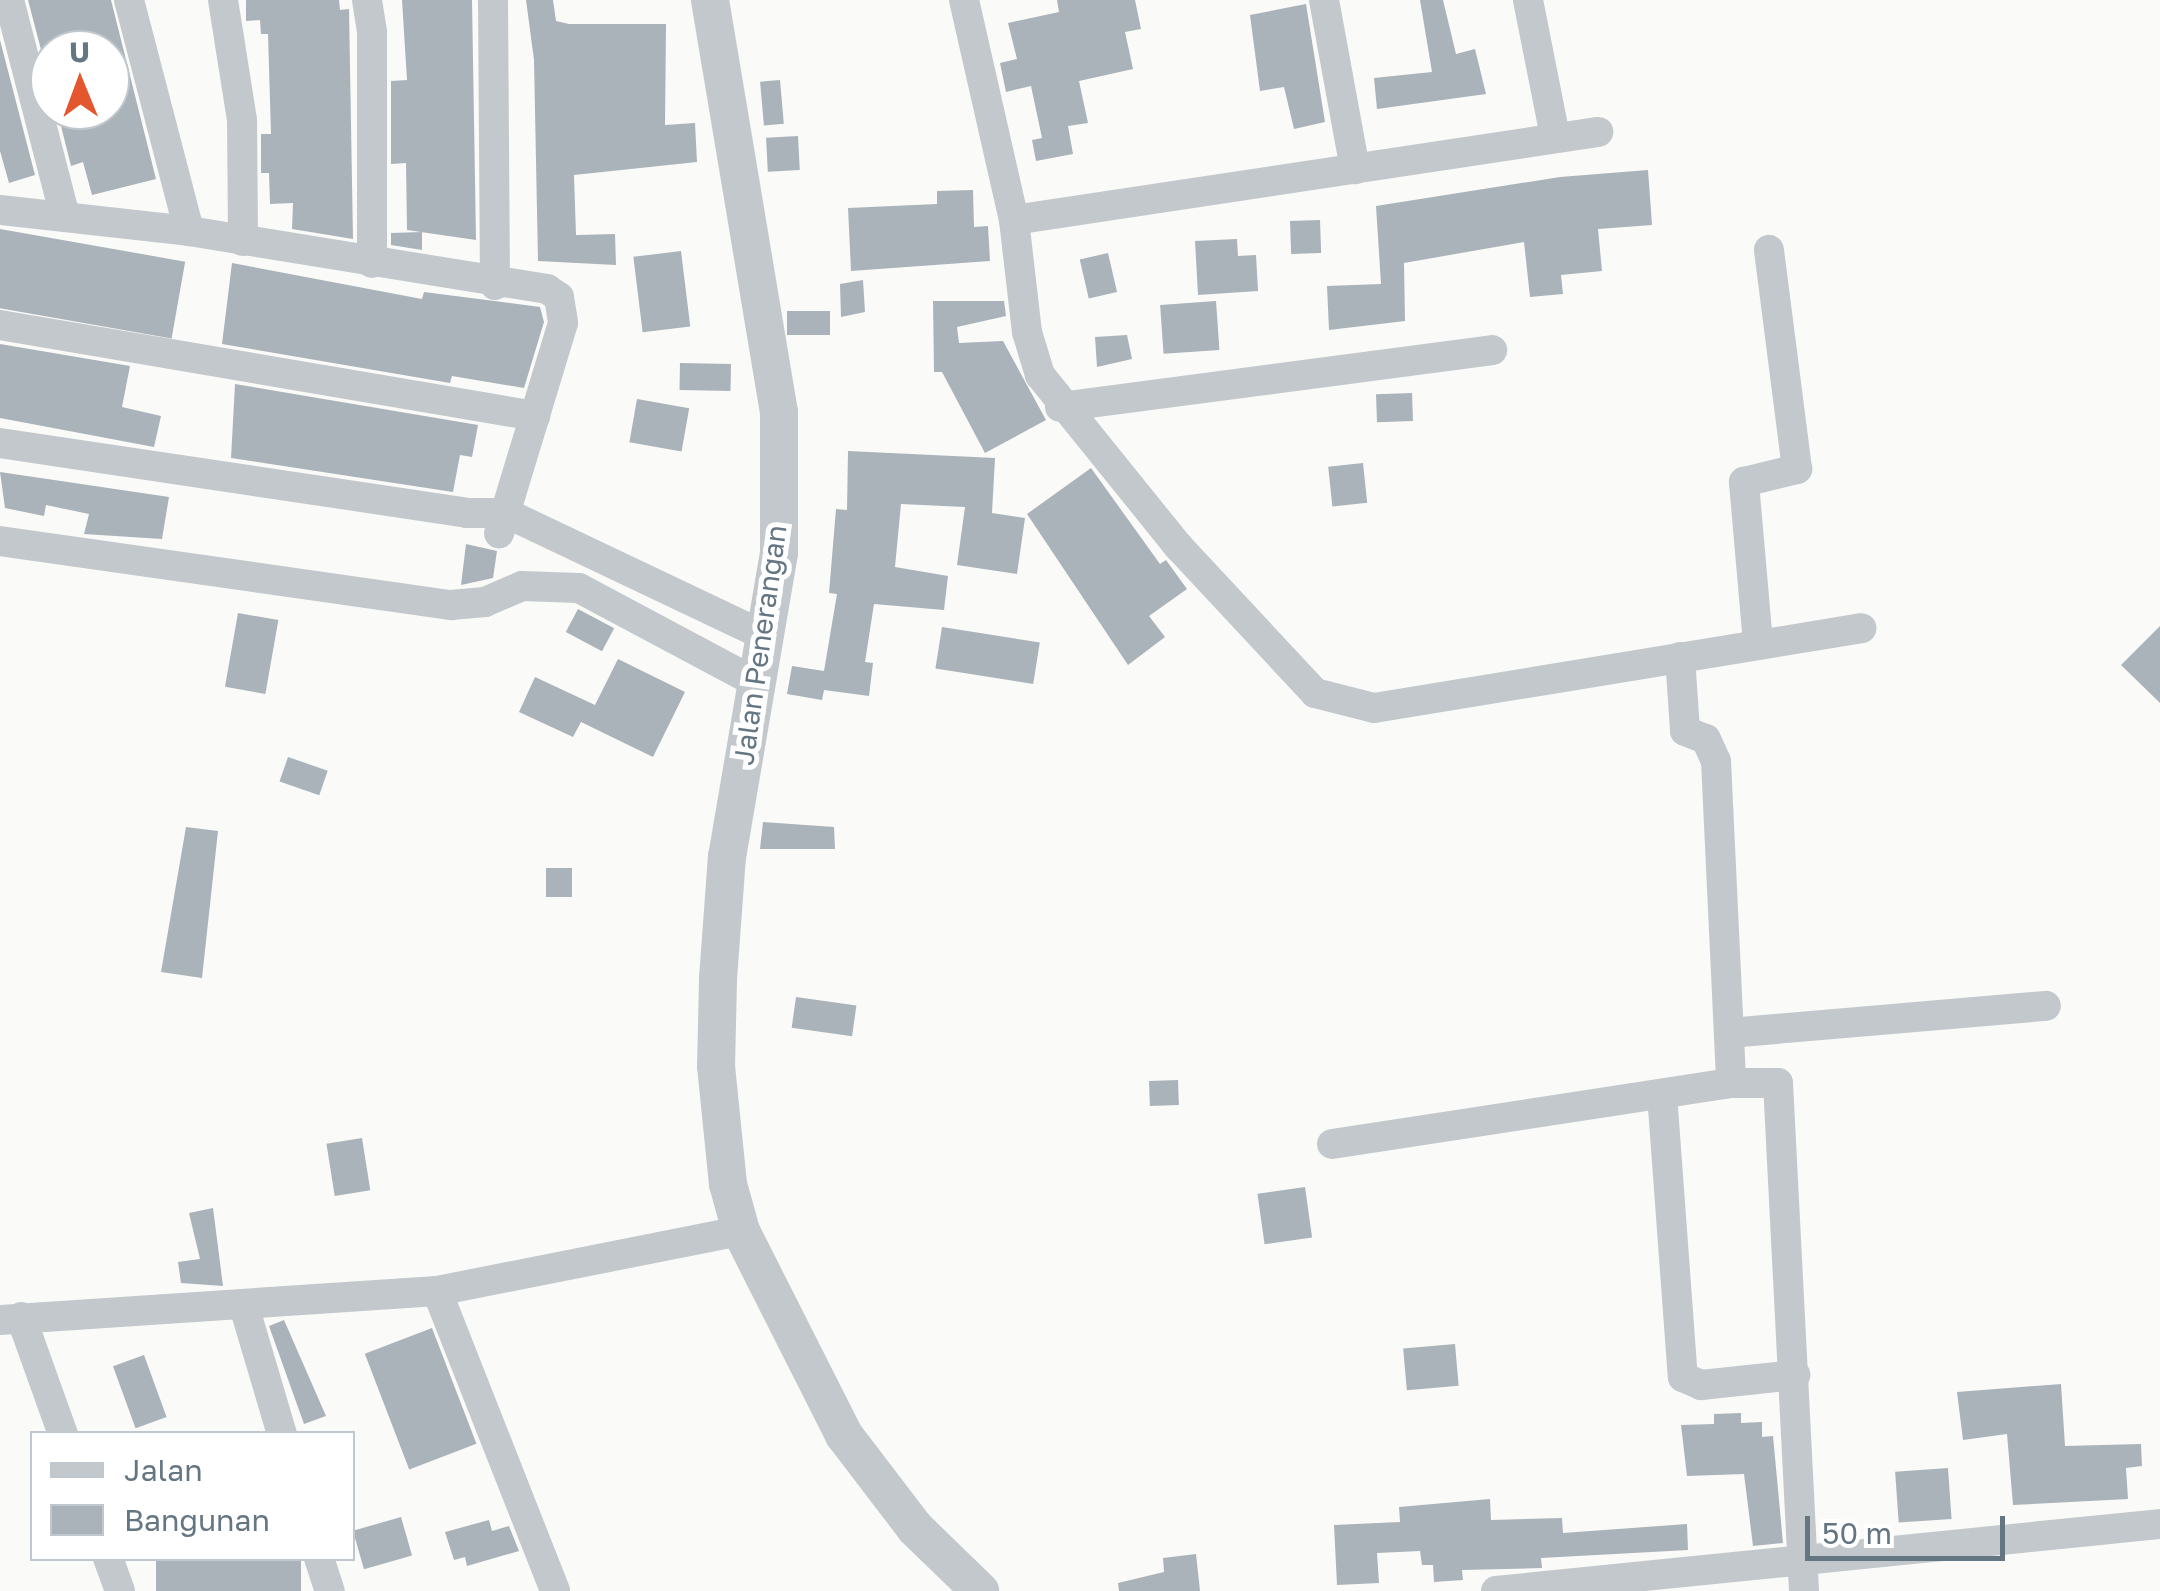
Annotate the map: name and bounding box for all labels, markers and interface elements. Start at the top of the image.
north arrow [30,30,130,130]
text: U [69,35,90,68]
street label: Jalan Penerangan [727,523,793,767]
legend [30,1431,355,1561]
text: Jalan [124,1452,203,1488]
scale bar [1810,1496,2010,1558]
text: Bangunan [124,1502,270,1538]
text: 50 m [1822,1515,1892,1551]

